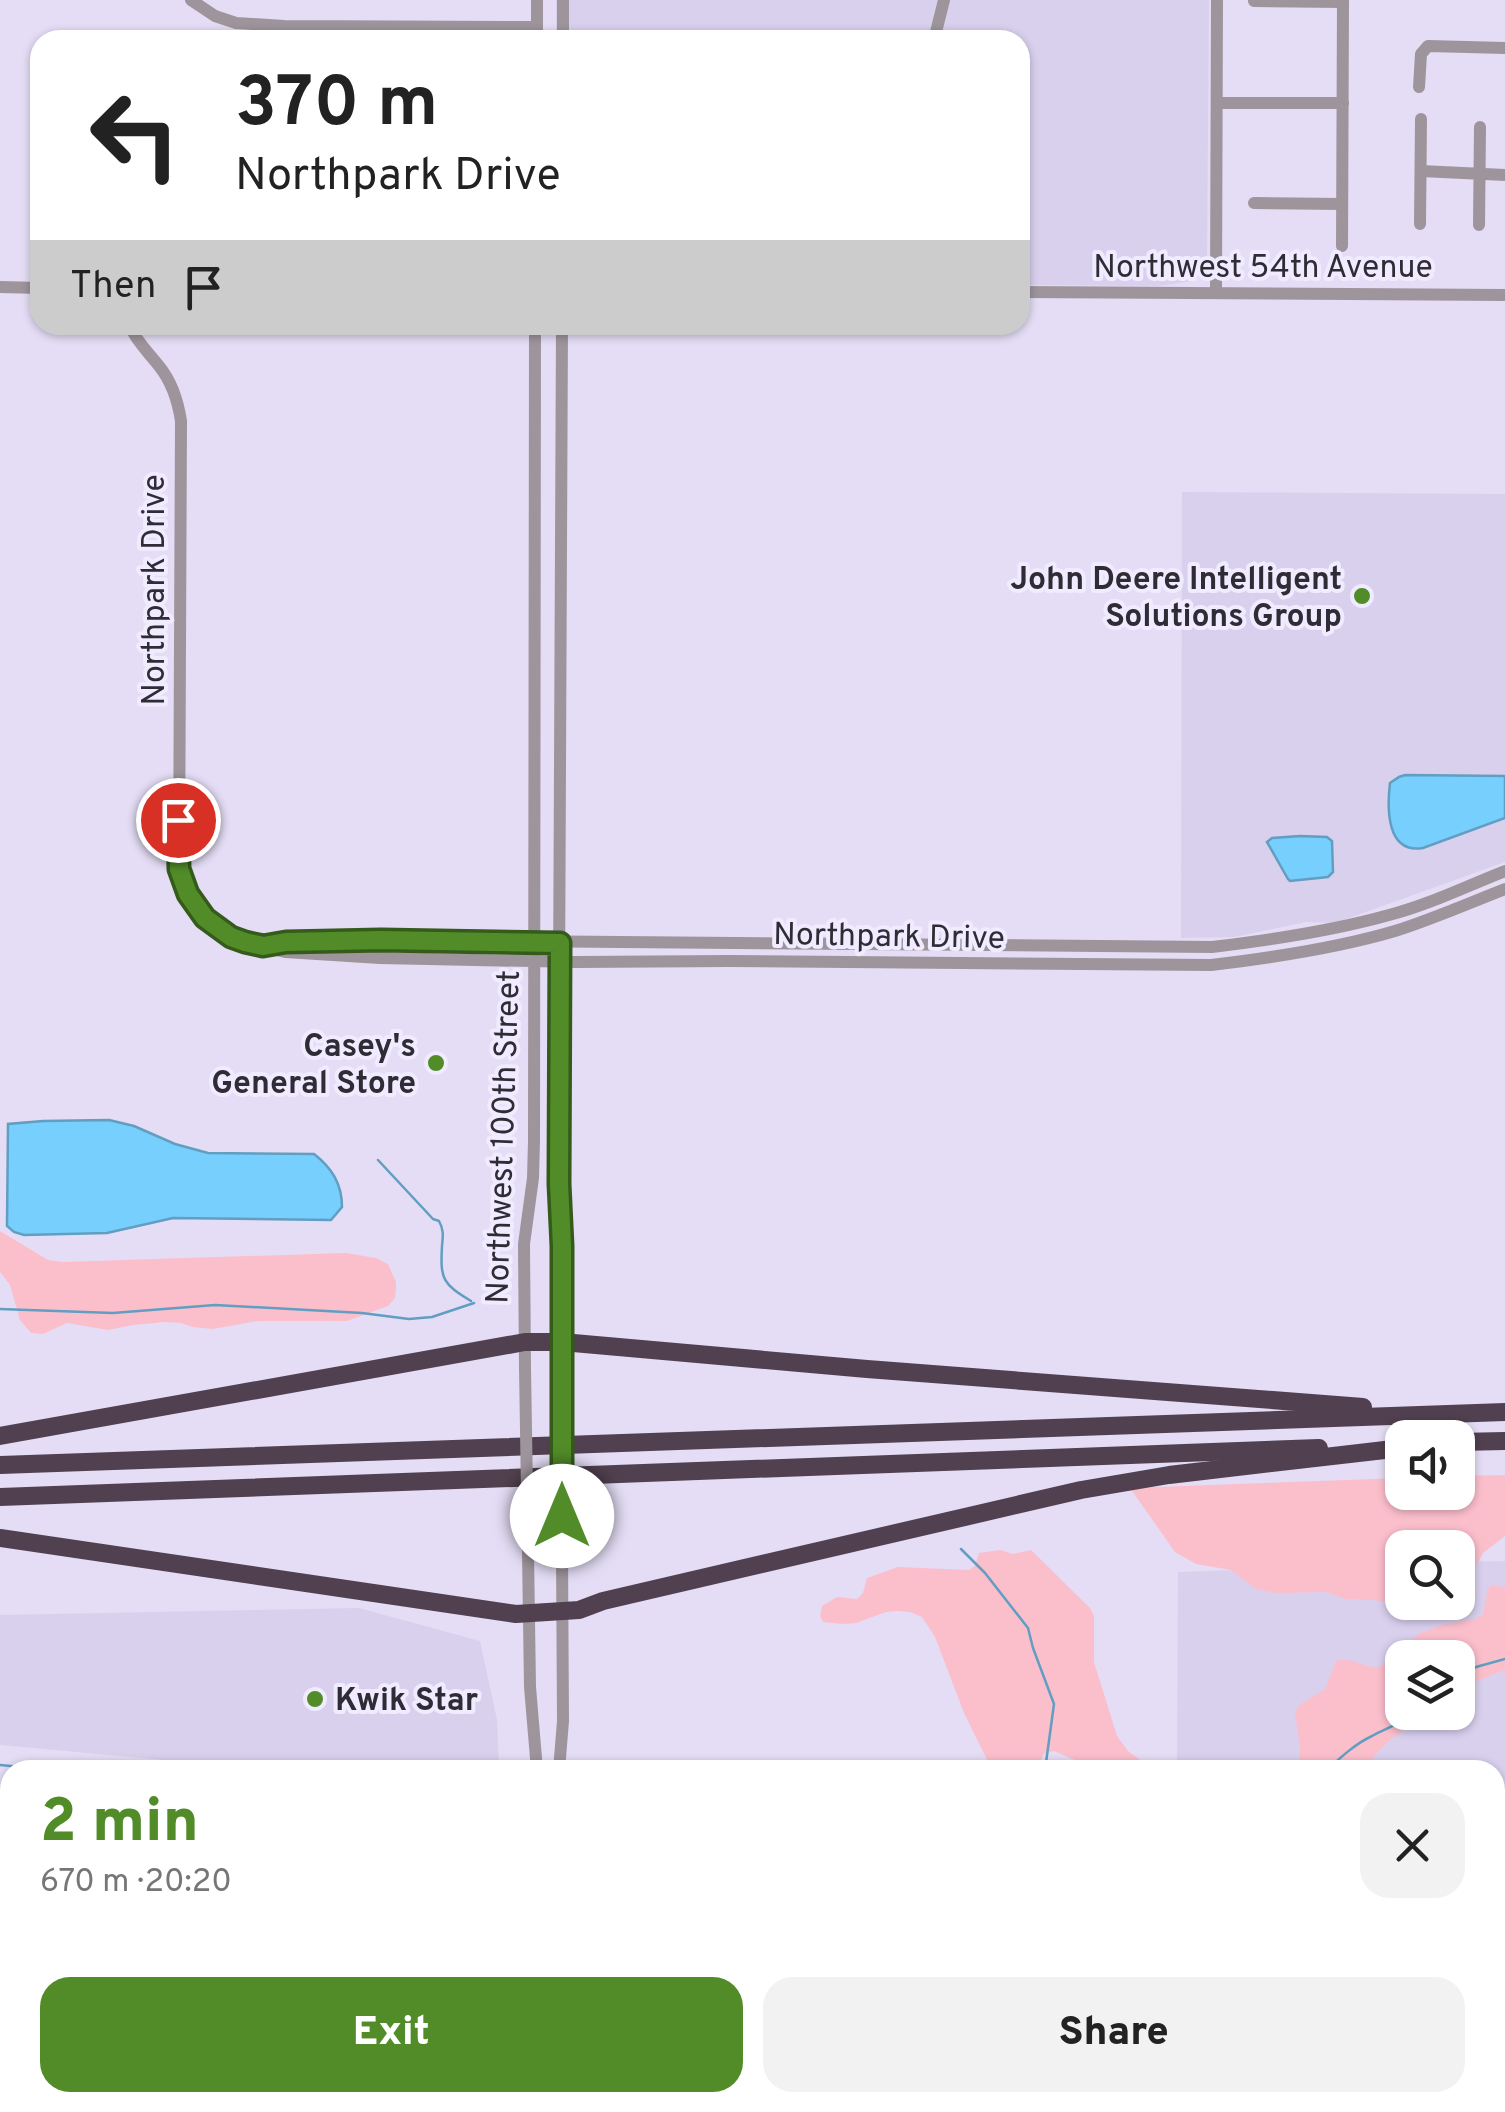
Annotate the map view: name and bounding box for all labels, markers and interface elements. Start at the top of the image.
text: 370 m [235,62,438,151]
icon: left [70,70,200,200]
text: Northpark Drive [235,149,561,206]
street label: Northwest 54th Avenue [1093,249,1433,289]
icon: arrive [176,260,231,315]
text: Then [70,263,156,312]
street label: Northpark Drive [136,474,176,706]
place label: John Deere Intelligent Solutions Group [1010,561,1342,638]
marker: John Deere Intelligent Solutions Group [1351,585,1373,607]
pin [136,778,221,863]
icon: arrive [151,793,206,848]
street label: Northpark Drive [773,916,1005,960]
street label: Northwest 100th Street [479,969,531,1305]
place label: Casey's General Store [211,1028,416,1105]
marker: Casey's General Store [425,1052,447,1074]
map controls [1385,1420,1475,1730]
button: sound [1385,1420,1475,1510]
position arrow [510,1464,614,1568]
button: search [1385,1530,1475,1620]
button: layers [1385,1640,1475,1730]
place label: Kwik Star [335,1682,478,1722]
marker: Kwik Star [304,1688,326,1710]
text: 2 min [40,1787,199,1863]
button: close [1360,1793,1465,1898]
text: 670 m · 20:20 [40,1863,232,1903]
button: Exit [40,1977,743,2092]
button: Share [763,1977,1465,2092]

